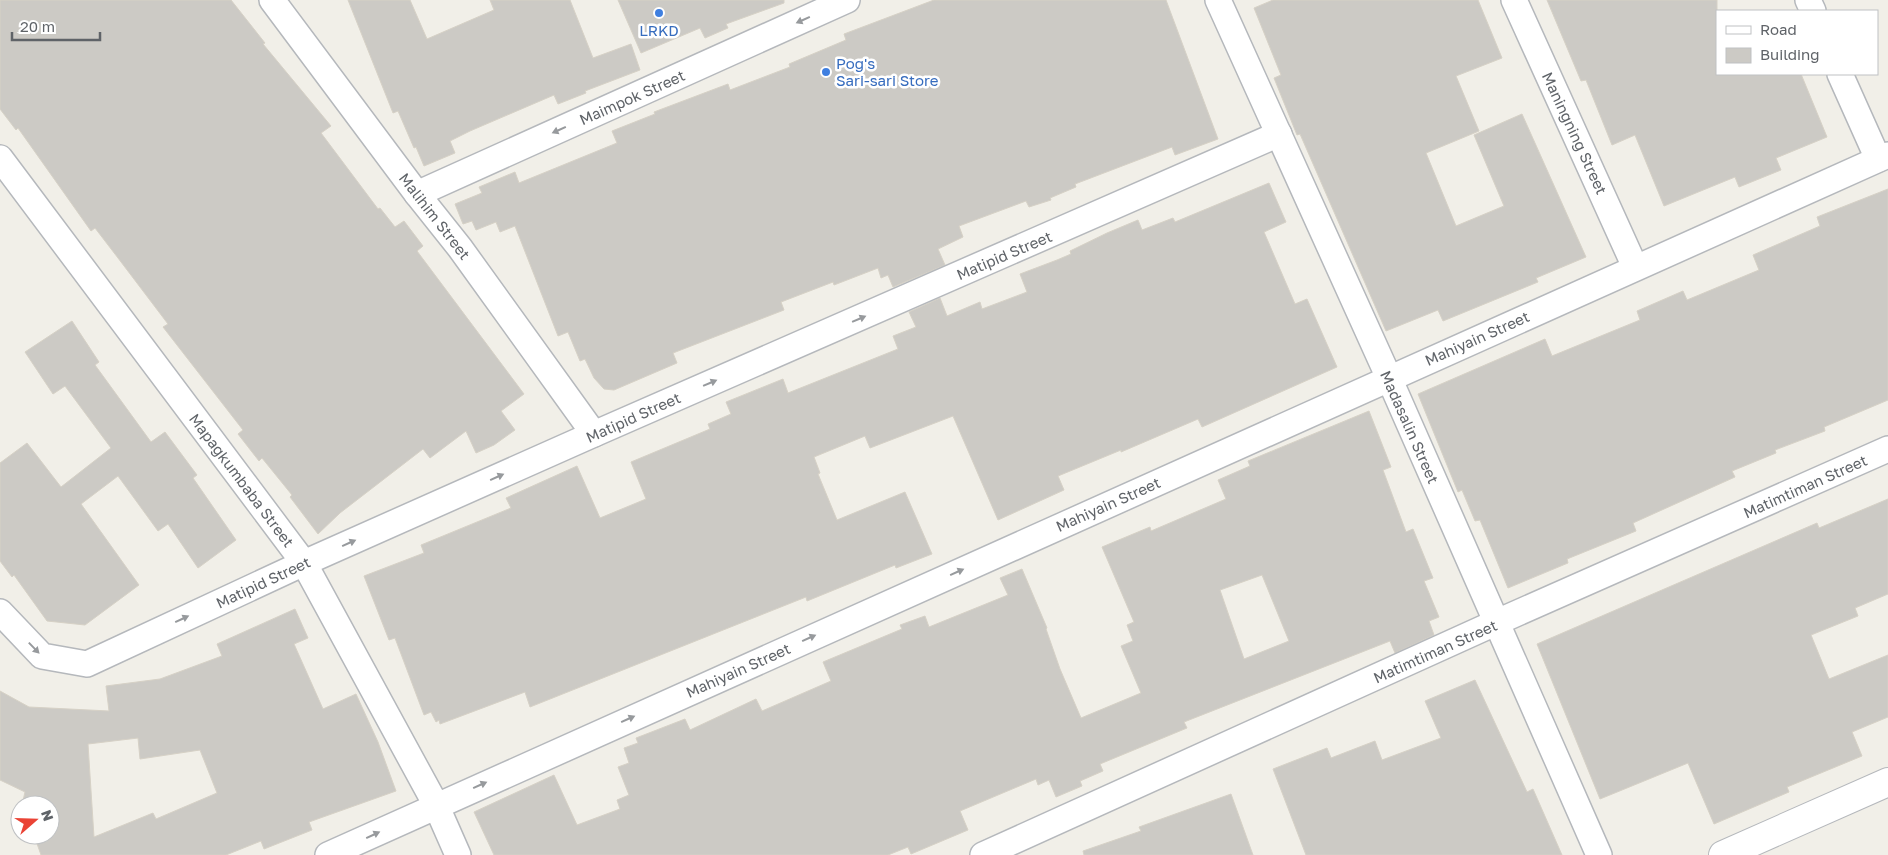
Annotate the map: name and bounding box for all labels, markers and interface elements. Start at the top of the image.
marker: LRKD [653,7,665,19]
scale bar [12,10,100,42]
legend [1716,10,1878,75]
one-way arrow [796,16,810,24]
text: 20 m [20,17,55,35]
text: Road [1760,20,1797,38]
place label: LRKD [639,21,679,39]
text: Building [1760,45,1820,63]
place label: Pog's Sari-sari Store [836,54,939,89]
street label: Maimpok Street [576,66,688,128]
marker: Pog's Sari-sari Store [820,66,832,78]
street label: Maningning Street [1539,69,1611,197]
one-way arrow [552,127,566,135]
street label: Malihim Street [396,169,474,263]
street label: Matipid Street [954,227,1054,283]
street label: Mahiyain Street [1422,307,1532,369]
one-way arrow [852,314,866,322]
street label: Madasalin Street [1377,368,1443,486]
one-way arrow [703,379,717,387]
street label: Matipid Street [583,388,683,446]
street label: Mapagkumbaba Street [186,410,298,550]
street label: Matimtiman Street [1740,451,1870,521]
one-way arrow [490,472,504,480]
street label: Mahiyain Street [1053,473,1163,535]
one-way arrow [342,539,356,547]
street label: Matipid Street [213,552,313,612]
one-way arrow [950,567,964,575]
one-way arrow [175,615,189,623]
street label: Matimtiman Street [1370,616,1500,686]
one-way arrow [802,634,816,642]
street label: Mahiyain Street [683,639,793,701]
one-way arrow [27,641,39,653]
one-way arrow [621,714,635,722]
one-way arrow [473,781,487,789]
north arrow [10,795,60,845]
text: N [38,807,57,823]
one-way arrow [365,830,380,839]

